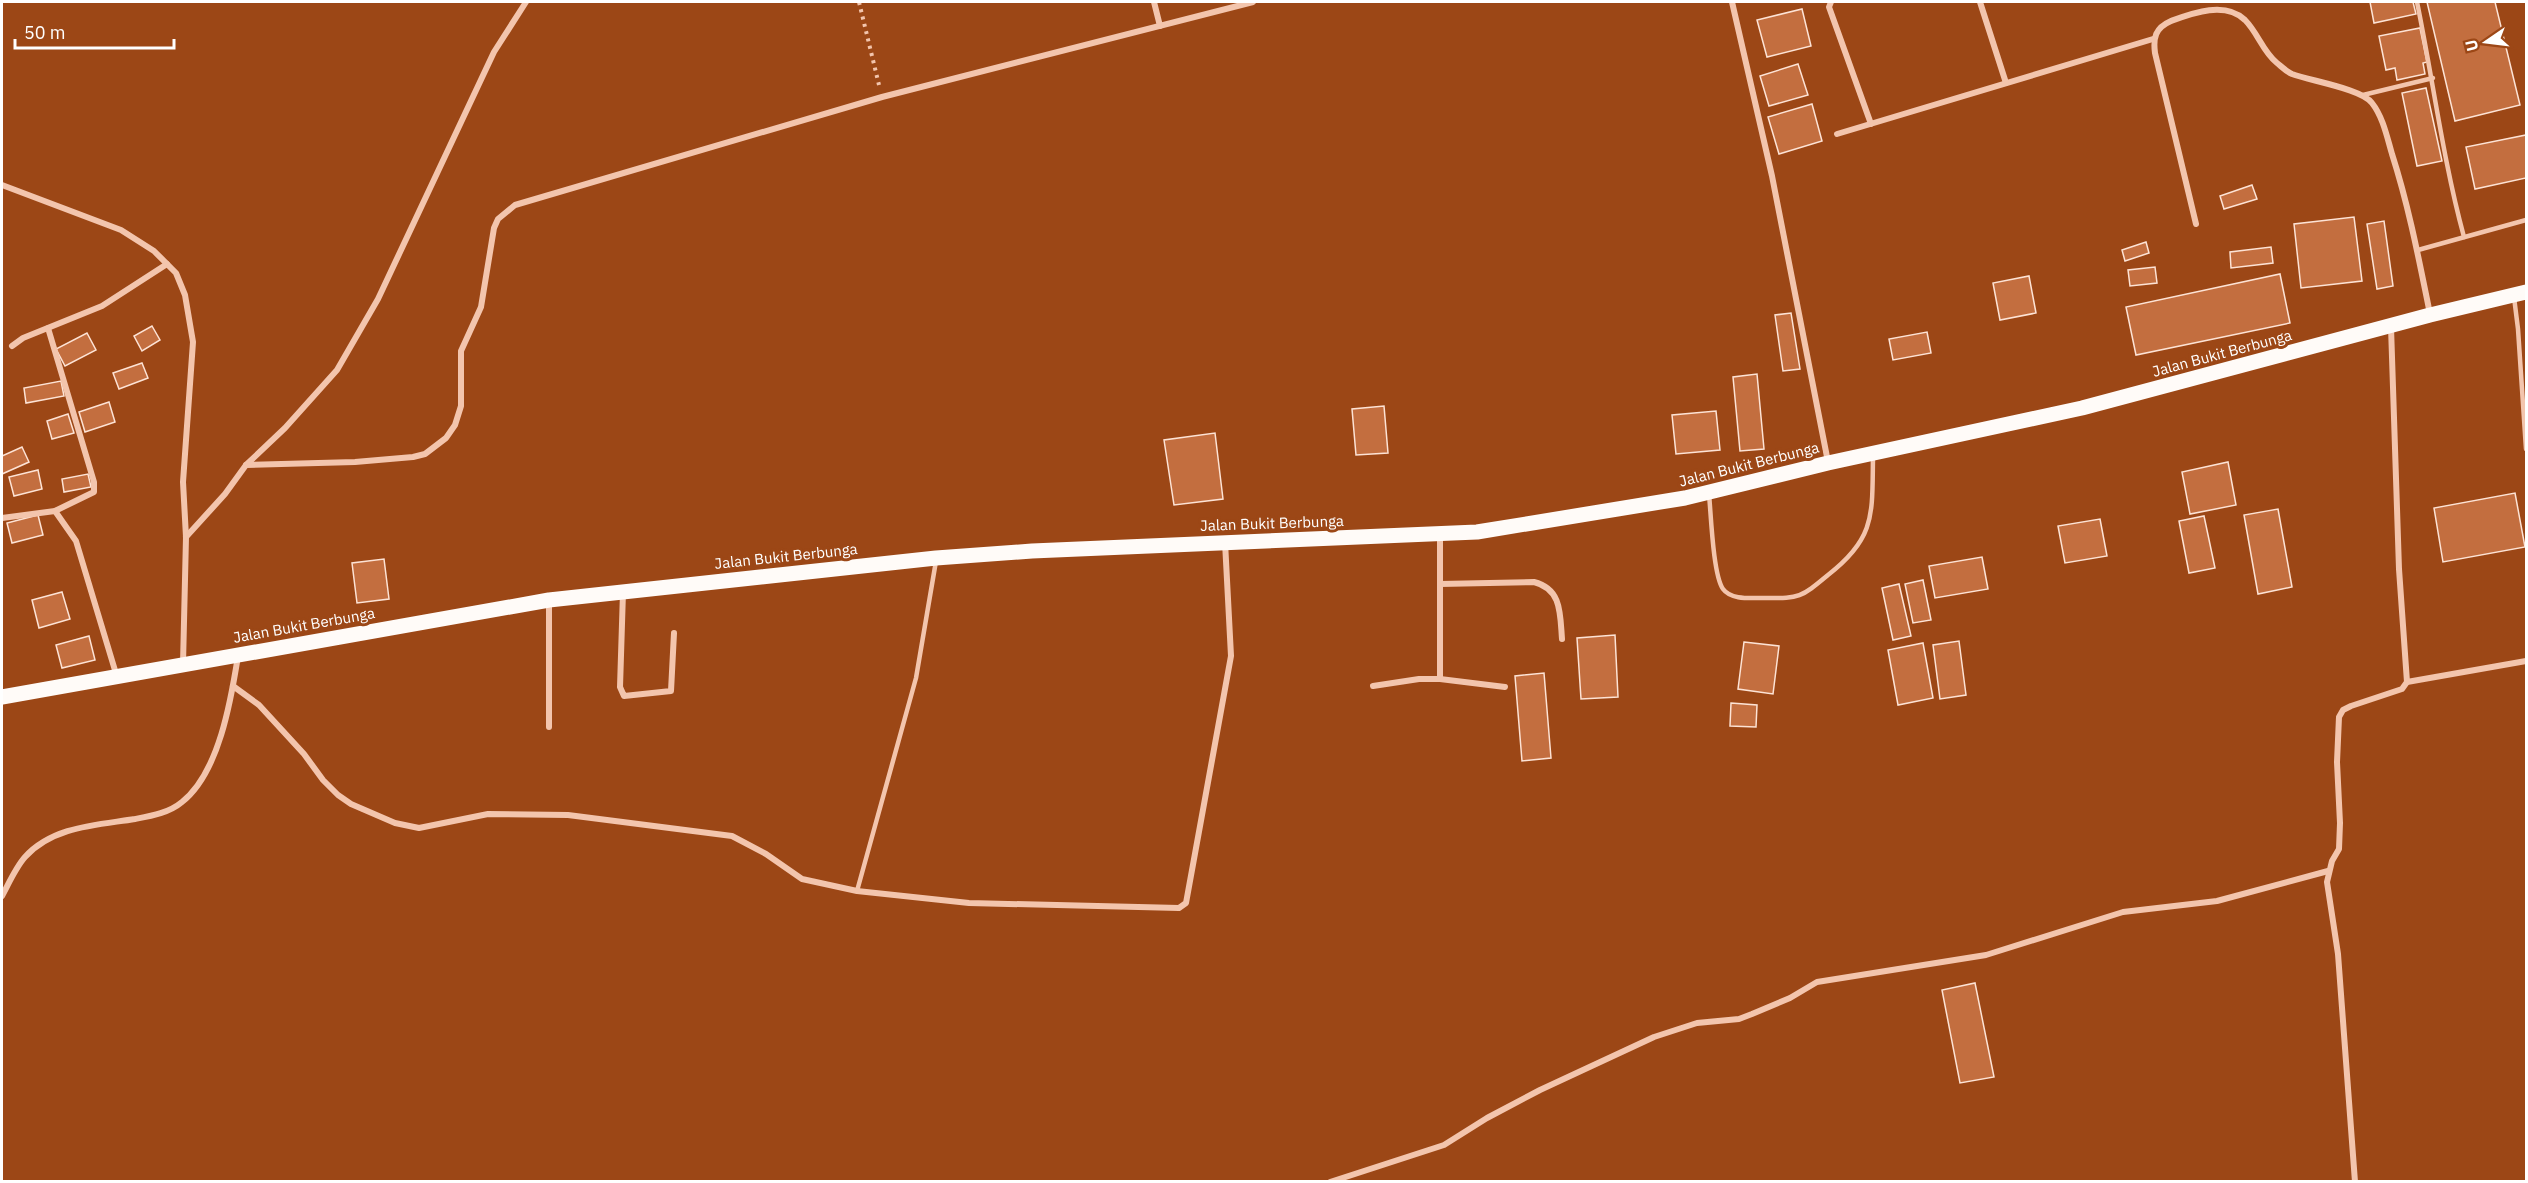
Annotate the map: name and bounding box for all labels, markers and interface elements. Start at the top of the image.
scale bar [15,12,174,50]
north arrow [2456,12,2516,72]
text: 50 m [24,21,66,44]
text: U [2460,38,2482,53]
street label: Jalan Bukit Berbunga [2150,325,2294,381]
street label: Jalan Bukit Berbunga [1677,437,1821,491]
street label: Jalan Bukit Berbunga [1200,511,1344,535]
street label: Jalan Bukit Berbunga [714,539,858,573]
street label: Jalan Bukit Berbunga [232,603,376,647]

